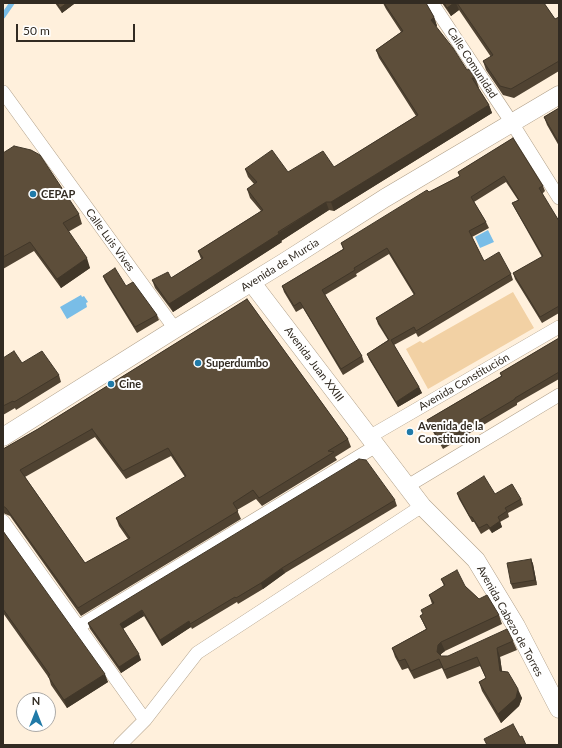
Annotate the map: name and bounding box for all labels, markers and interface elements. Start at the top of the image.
scale bar [18,16,137,42]
text: 50 m [23,23,50,38]
street label: Calle Comunidad [444,25,500,101]
place label: CEPAP [41,187,75,201]
marker: CEPAP [28,189,38,199]
street label: Calle Luis Vives [83,206,137,274]
street label: Avenida de Murcia [238,236,322,294]
street label: Avenida Juan XXIII [282,324,346,404]
street label: Avenida Constitución [416,351,512,413]
place label: Superdumbo [206,356,268,370]
marker: Superdumbo [193,358,203,368]
place label: Cine [119,377,141,391]
marker: Cine [106,379,116,389]
place label: Avenida de la Constitucion [418,419,483,445]
marker: Avenida de la Constitucion [405,427,415,437]
street label: Avenida Cabezo de Torres [474,563,546,679]
north arrow [16,692,56,732]
text: N [32,694,40,707]

